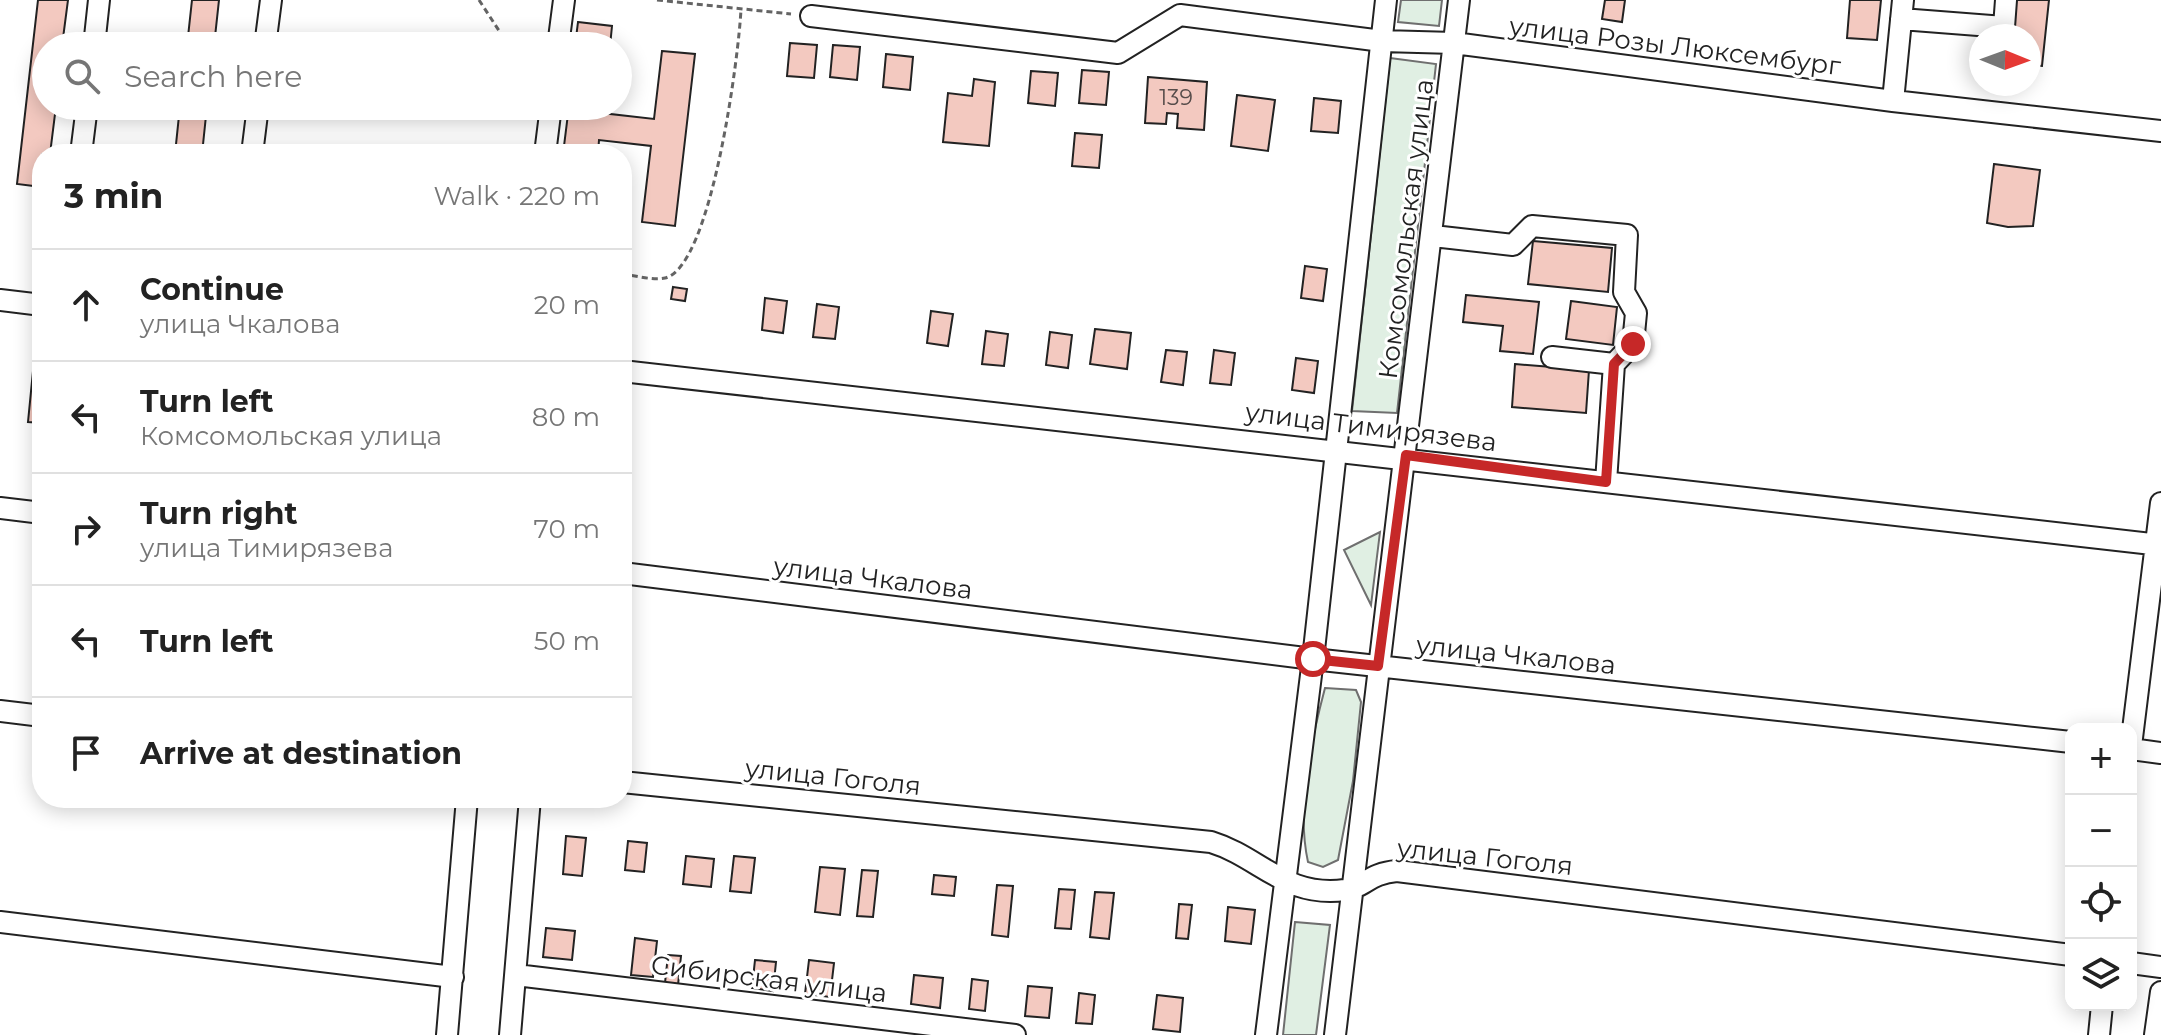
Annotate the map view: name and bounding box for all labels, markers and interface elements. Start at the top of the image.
street label: улица Розы Люксембург [1506,10,1843,82]
north arrow [1969,24,2041,96]
search box [32,32,632,120]
icon: search [60,54,104,98]
text: Search here [124,58,302,95]
street label: Комсомольская улица [1372,77,1440,381]
house number: 139 [1159,84,1193,111]
text: 3 min [64,175,163,217]
text: Walk · 220 m [433,180,600,212]
text: Continue [140,271,284,308]
icon: ahead [64,283,108,327]
text: 20 m [534,289,600,321]
text: улица Чкалова [140,308,341,340]
route end [1615,326,1651,362]
text: Turn left [140,383,273,420]
icon: left [64,395,108,439]
street label: улица Тимирязева [1242,396,1499,458]
text: 80 m [532,401,600,433]
text: Комсомольская улица [140,420,442,452]
text: Turn right [140,495,297,532]
icon: right [64,507,108,551]
text: 70 m [534,513,600,545]
text: улица Тимирязева [140,532,393,564]
street label: улица Чкалова [771,550,974,606]
icon: left [64,619,108,663]
text: Turn left [140,623,273,660]
text: 50 m [534,625,600,657]
street label: улица Чкалова [1414,629,1617,681]
route start [1295,641,1331,677]
map controls [2065,723,2137,1011]
button: + [2065,723,2137,795]
icon: arrive [64,731,108,775]
text: Arrive at destination [140,735,462,772]
street label: улица Гоголя [742,752,923,802]
button: − [2065,795,2137,867]
street label: улица Гоголя [1394,832,1575,882]
button: locate [2065,867,2137,939]
button: layers [2065,939,2137,1011]
street label: Сибирская улица [649,949,889,1009]

